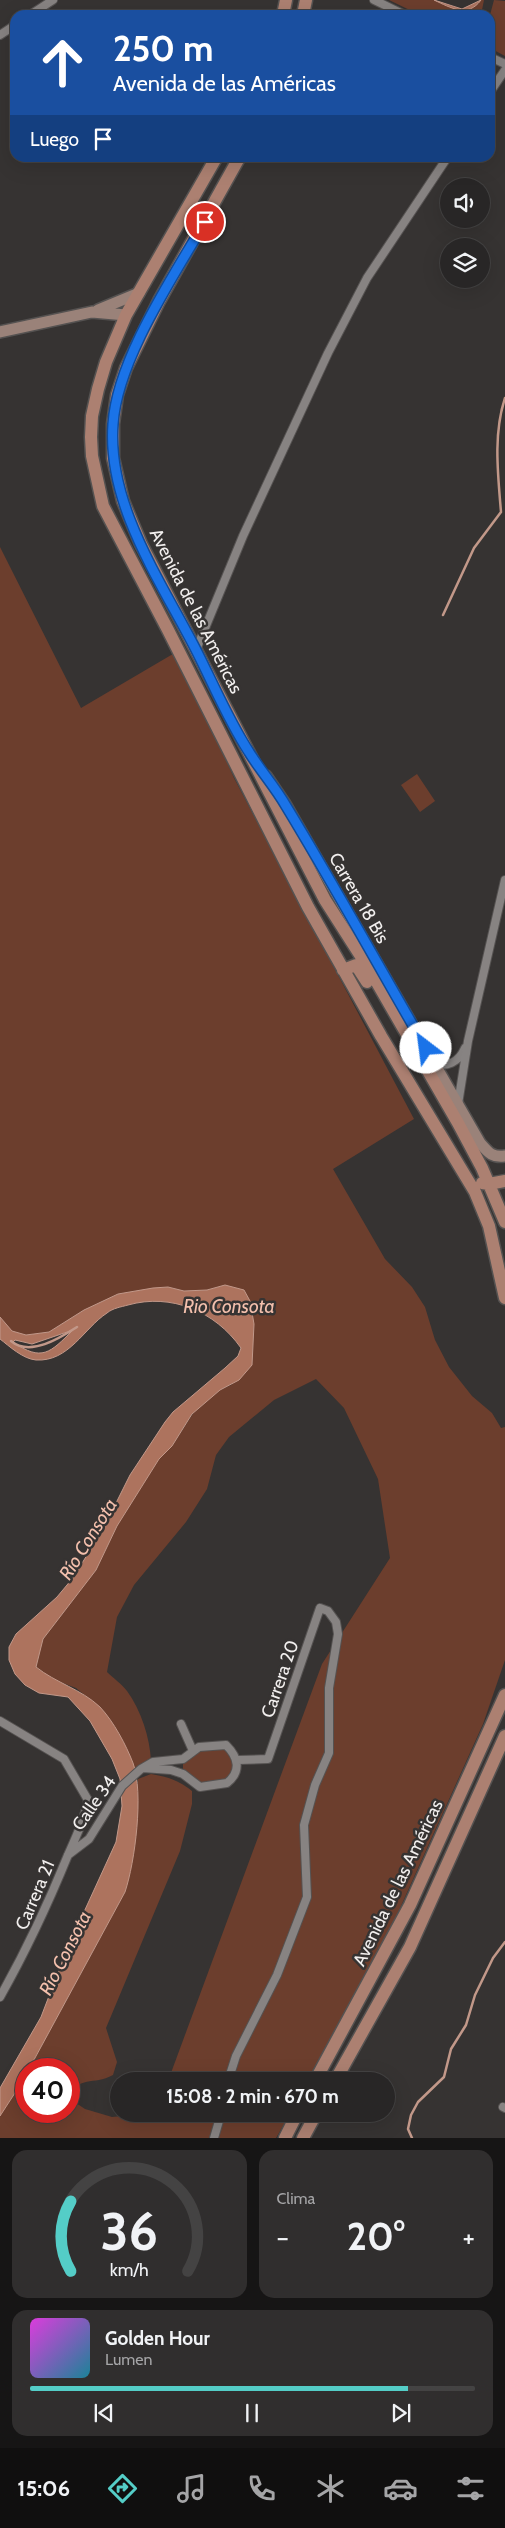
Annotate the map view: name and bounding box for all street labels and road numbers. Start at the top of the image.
street label: Avenida de las Américas [145,525,247,697]
street label: Carrera 18 Bis [324,849,394,947]
street label: Carrera 20 [257,1637,303,1721]
street label: Calle 34 [67,1771,121,1835]
street label: Avenida de las Américas [348,1796,448,1970]
street label: Carrera 21 [10,1857,60,1933]

